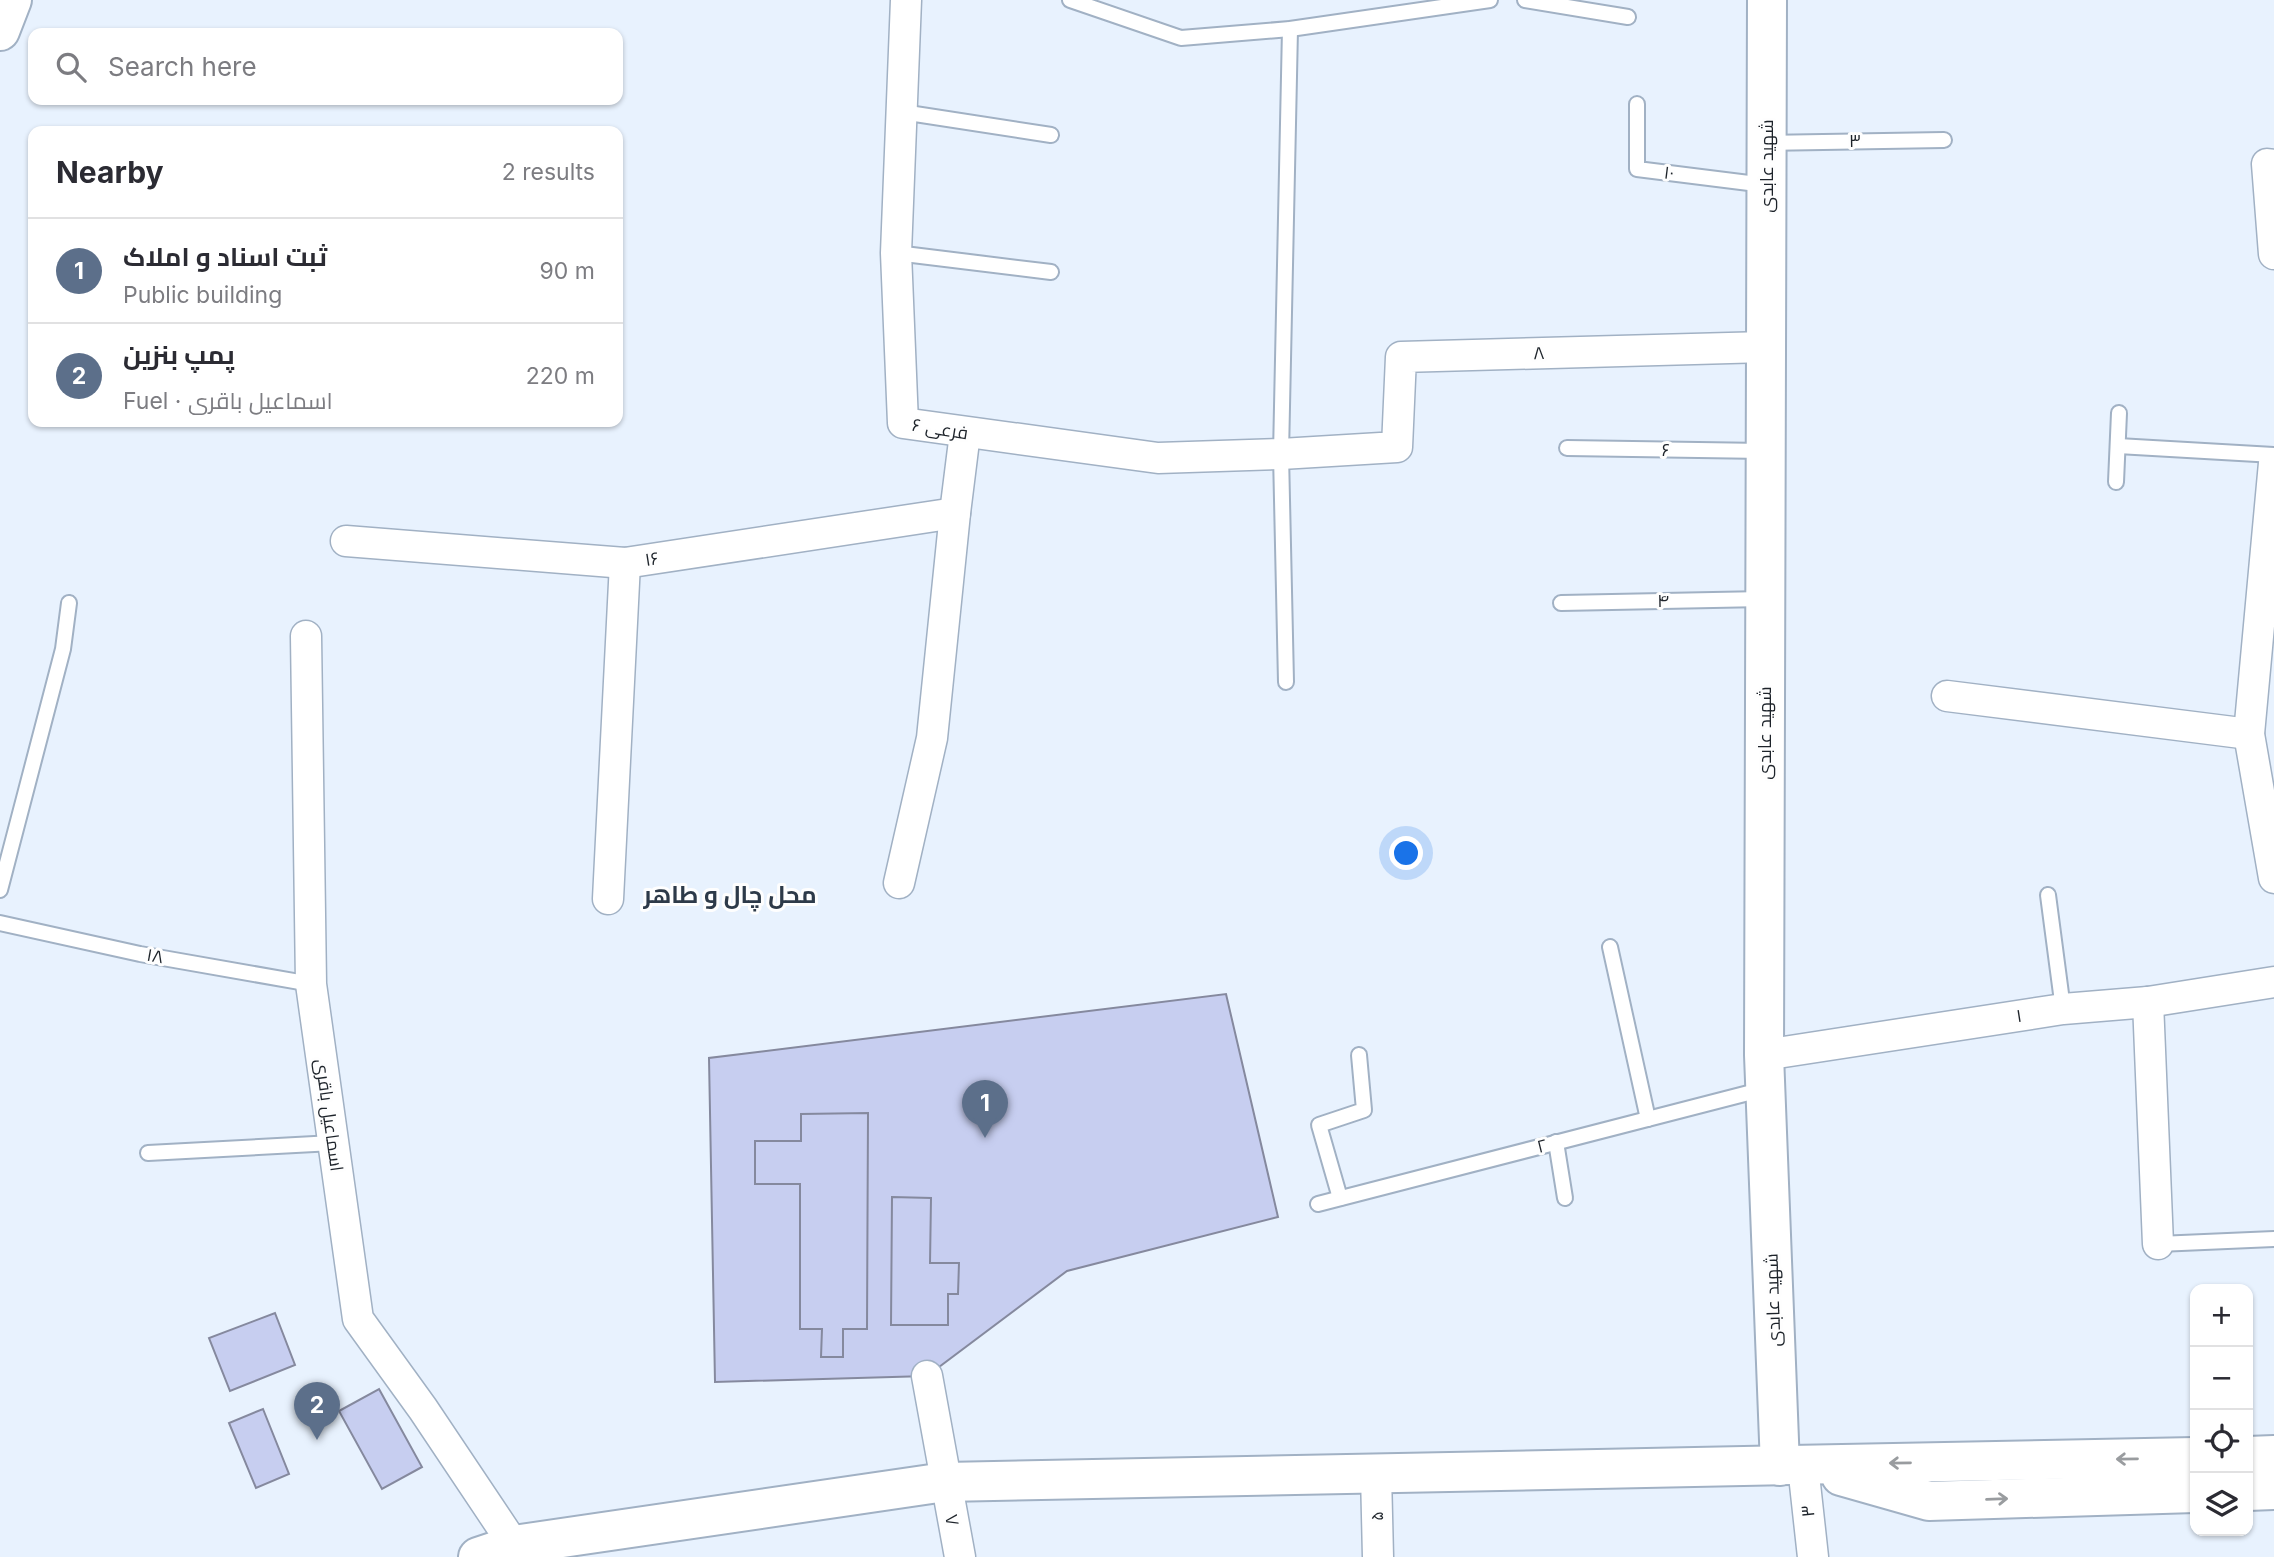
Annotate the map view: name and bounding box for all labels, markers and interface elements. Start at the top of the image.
search box [28,28,623,105]
icon: search [52,48,90,86]
text: Search here [108,51,257,82]
street label: شهید عابدی [1756,119,1778,213]
street label: ۳ [1849,130,1861,151]
text: Nearby [56,154,164,190]
text: 2 results [502,158,595,186]
street label: ۱۰ [1663,161,1675,184]
text: ثبت اسناد و املاک [123,241,327,272]
text: 1 [74,257,84,285]
text: 90 m [540,257,595,285]
text: Public building [123,281,282,309]
text: پمپ بنزین [123,339,235,370]
street label: ۸ [1533,342,1545,363]
text: 2 [72,362,86,390]
text: 220 m [526,362,595,390]
text: Fuel · اسماعیل باقری [123,387,333,415]
street label: فرعی ۶ [910,414,970,444]
street label: ۶ [1662,439,1670,460]
street label: ۱۶ [643,547,661,570]
street label: ۴ [1657,590,1669,611]
street label: شهید عابدی [1754,686,1776,780]
your location [1389,836,1423,870]
district label: محل چال و طاهر [642,880,817,912]
street label: ۱۸ [145,944,165,967]
street label: ۱ [2015,1005,2023,1026]
street label: اسماعیل باقری [310,1057,348,1173]
pin: 1 [962,1080,1008,1138]
street label: ۲ [1535,1134,1549,1157]
street label: شهید عابدی [1760,1253,1786,1347]
map controls [2190,1284,2253,1536]
button: + [2190,1284,2253,1347]
button: − [2190,1347,2253,1410]
pin: 2 [294,1382,340,1440]
button: locate [2190,1410,2253,1473]
one-way arrow [2116,1452,2139,1465]
one-way arrow [1888,1457,1911,1470]
button: layers [2190,1473,2253,1536]
one-way arrow [1985,1493,2008,1506]
street label: ۳ [1796,1504,1819,1518]
street label: ۵ [1366,1511,1387,1521]
street label: ۷ [941,1512,964,1527]

